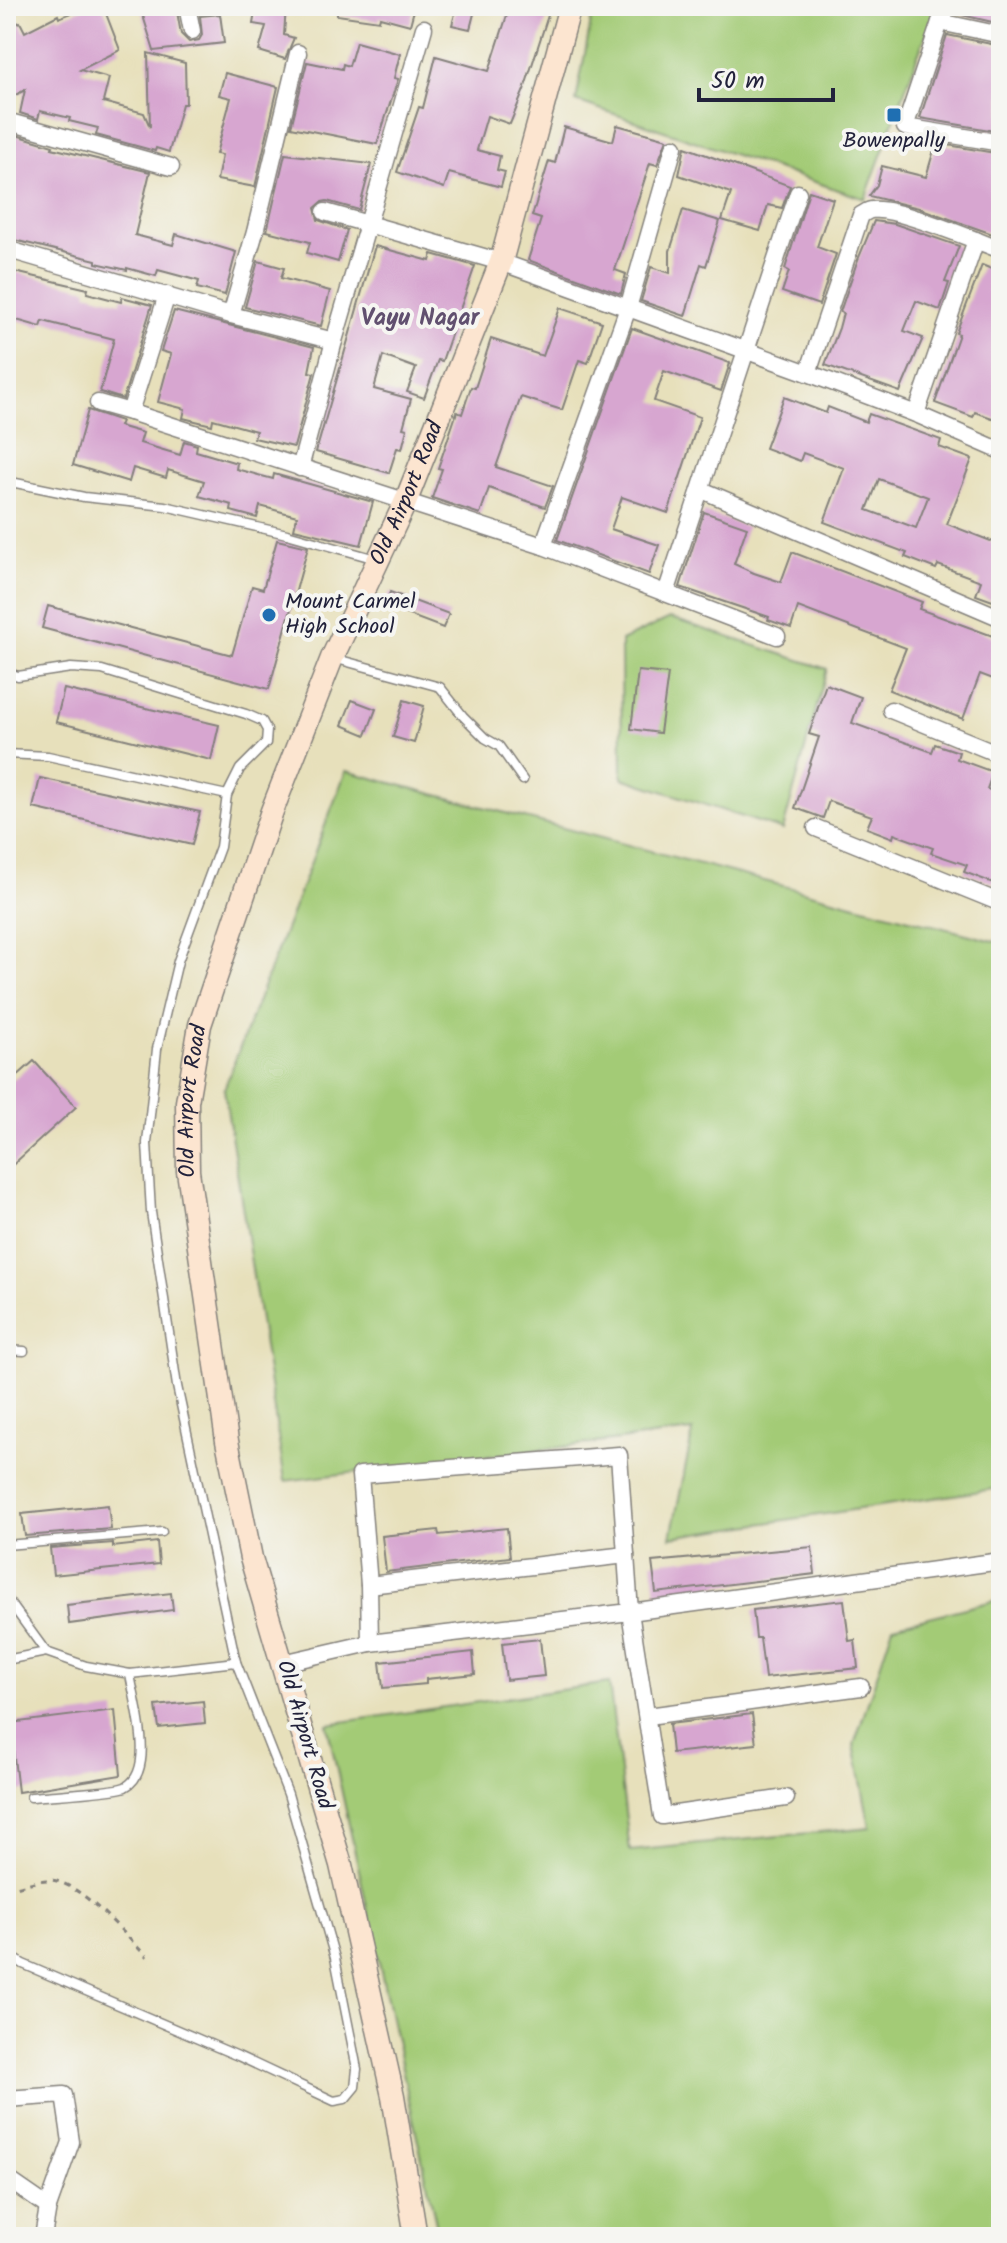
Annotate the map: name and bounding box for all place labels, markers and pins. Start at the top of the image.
marker: Bowenpally [885,106,903,124]
place label: Bowenpally [843,124,946,159]
place label: Mount Carmel High School [285,585,416,645]
marker: Mount Carmel High School [260,606,278,624]

